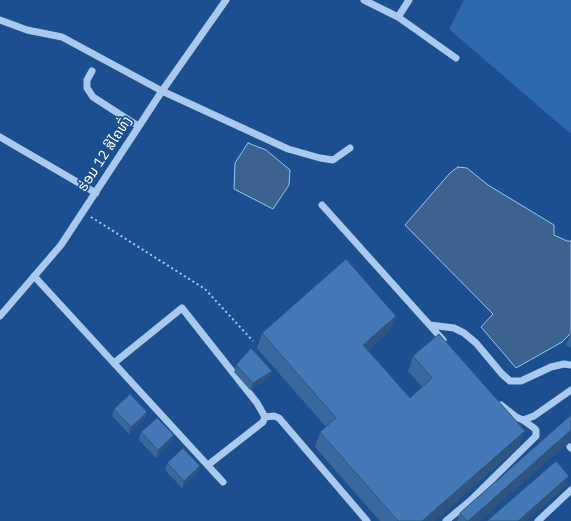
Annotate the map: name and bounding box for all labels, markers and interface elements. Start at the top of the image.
street label: ຮ່ອມ 12 ສີໄຄທົ່ງ [74,113,136,195]

